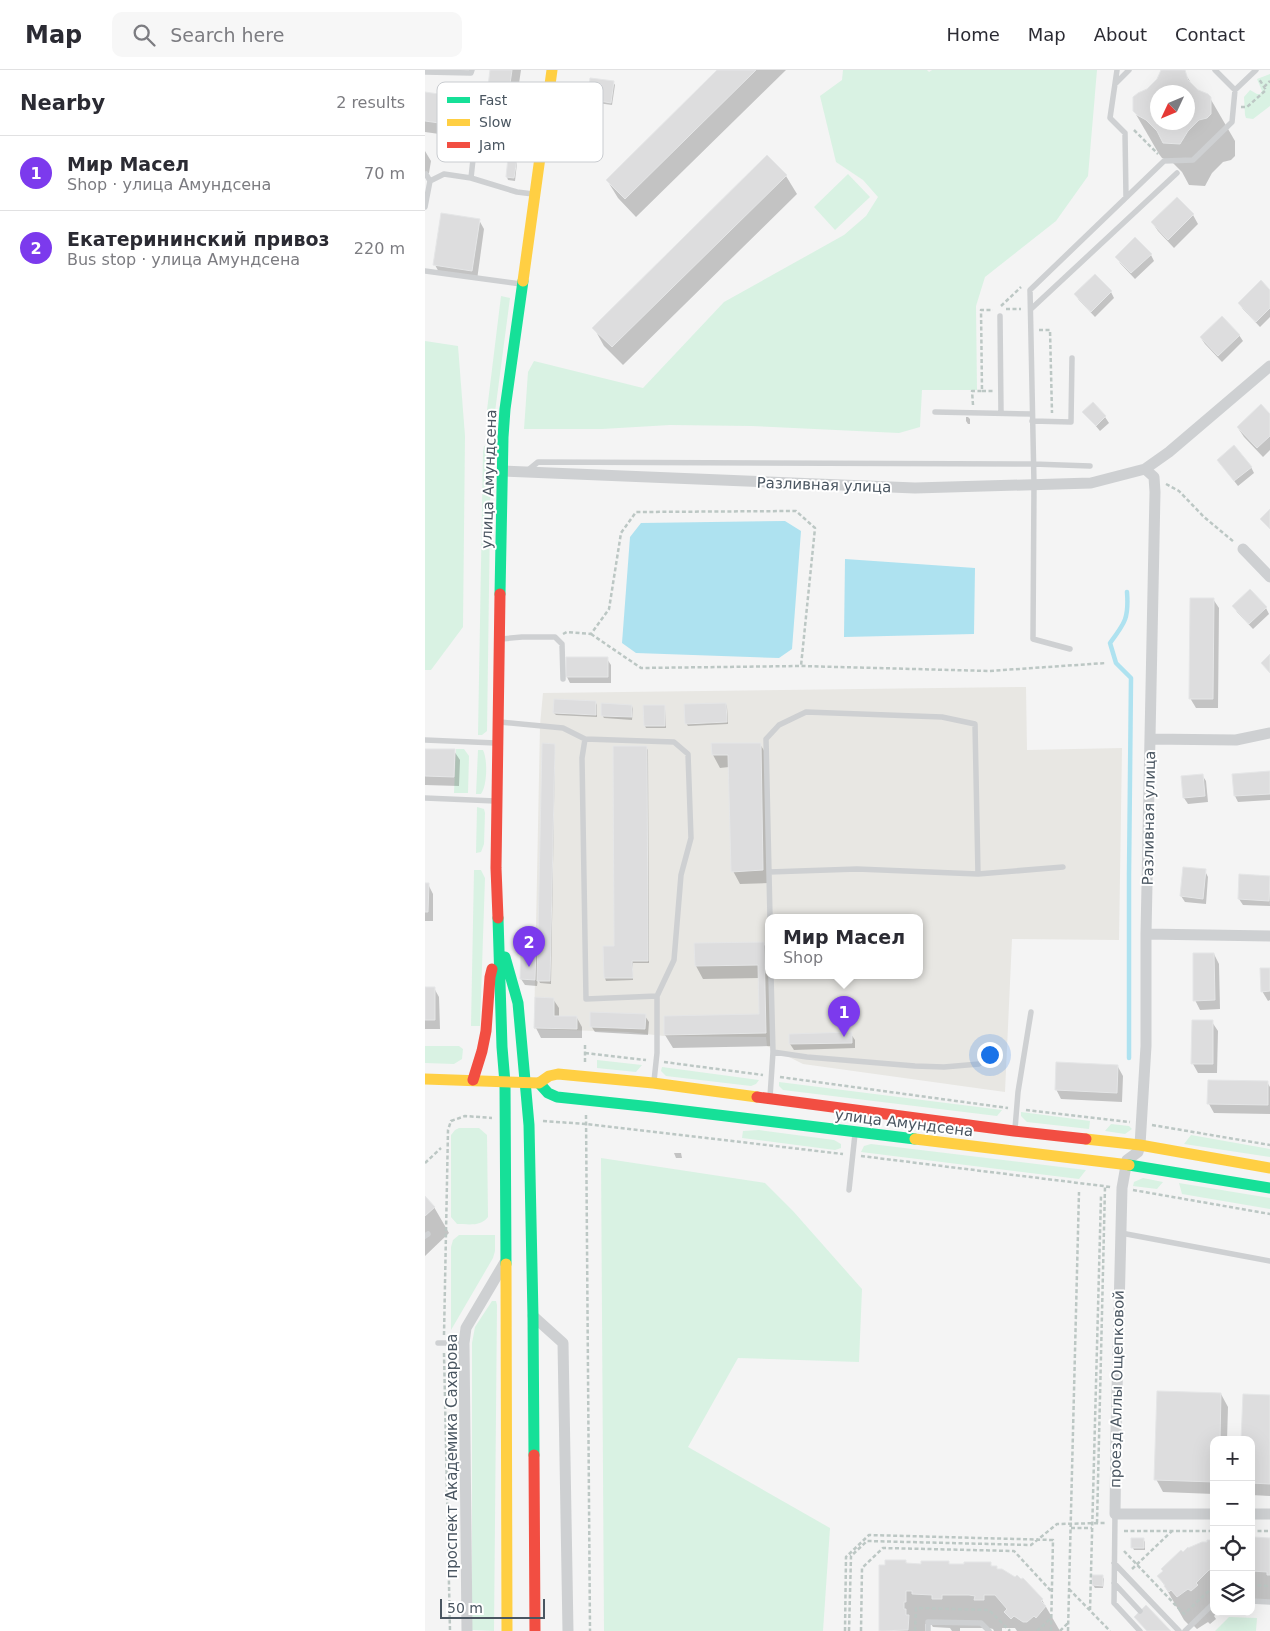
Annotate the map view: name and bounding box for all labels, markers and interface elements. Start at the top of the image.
search box [112,12,462,57]
text: Map [25,21,82,49]
icon: search [130,21,158,49]
text: Search here [170,24,284,46]
text: Home [947,24,1000,45]
text: Map [1028,24,1066,45]
text: About [1094,24,1147,45]
text: Contact [1175,24,1245,45]
legend [437,82,603,162]
north arrow [1150,85,1195,130]
text: Nearby [20,91,105,115]
text: Fast [479,92,508,108]
text: 2 results [336,93,405,112]
text: Slow [479,114,512,130]
text: Jam [478,137,505,153]
text: Мир Масел [67,153,189,175]
text: 1 [30,164,42,183]
text: 70 m [364,164,405,183]
text: Shop · улица Амундсена [67,175,271,194]
text: Екатерининский привоз [67,228,330,250]
text: 2 [30,239,42,258]
text: 220 m [354,239,405,258]
text: Bus stop · улица Амундсена [67,250,300,269]
street label: улица Амундсена [478,409,500,549]
street label: Разливная улица [756,474,892,496]
street label: Разливная улица [1139,750,1159,886]
popup [765,914,923,979]
pin: 2 [513,926,545,967]
text: Мир Масел [783,926,905,948]
text: Shop [783,948,823,967]
pin: 1 [828,996,860,1037]
your location [977,1042,1003,1068]
street label: улица Амундсена [834,1106,974,1140]
street label: проезд Аллы Ощепковой [1106,1290,1128,1488]
street label: проспект Академика Сахарова [443,1333,461,1579]
map controls [1210,1436,1255,1616]
button: + [1210,1436,1255,1481]
button: − [1210,1481,1255,1526]
button: locate [1210,1526,1255,1571]
button: layers [1210,1571,1255,1616]
scale bar [440,1596,545,1619]
text: 50 m [447,1600,483,1616]

